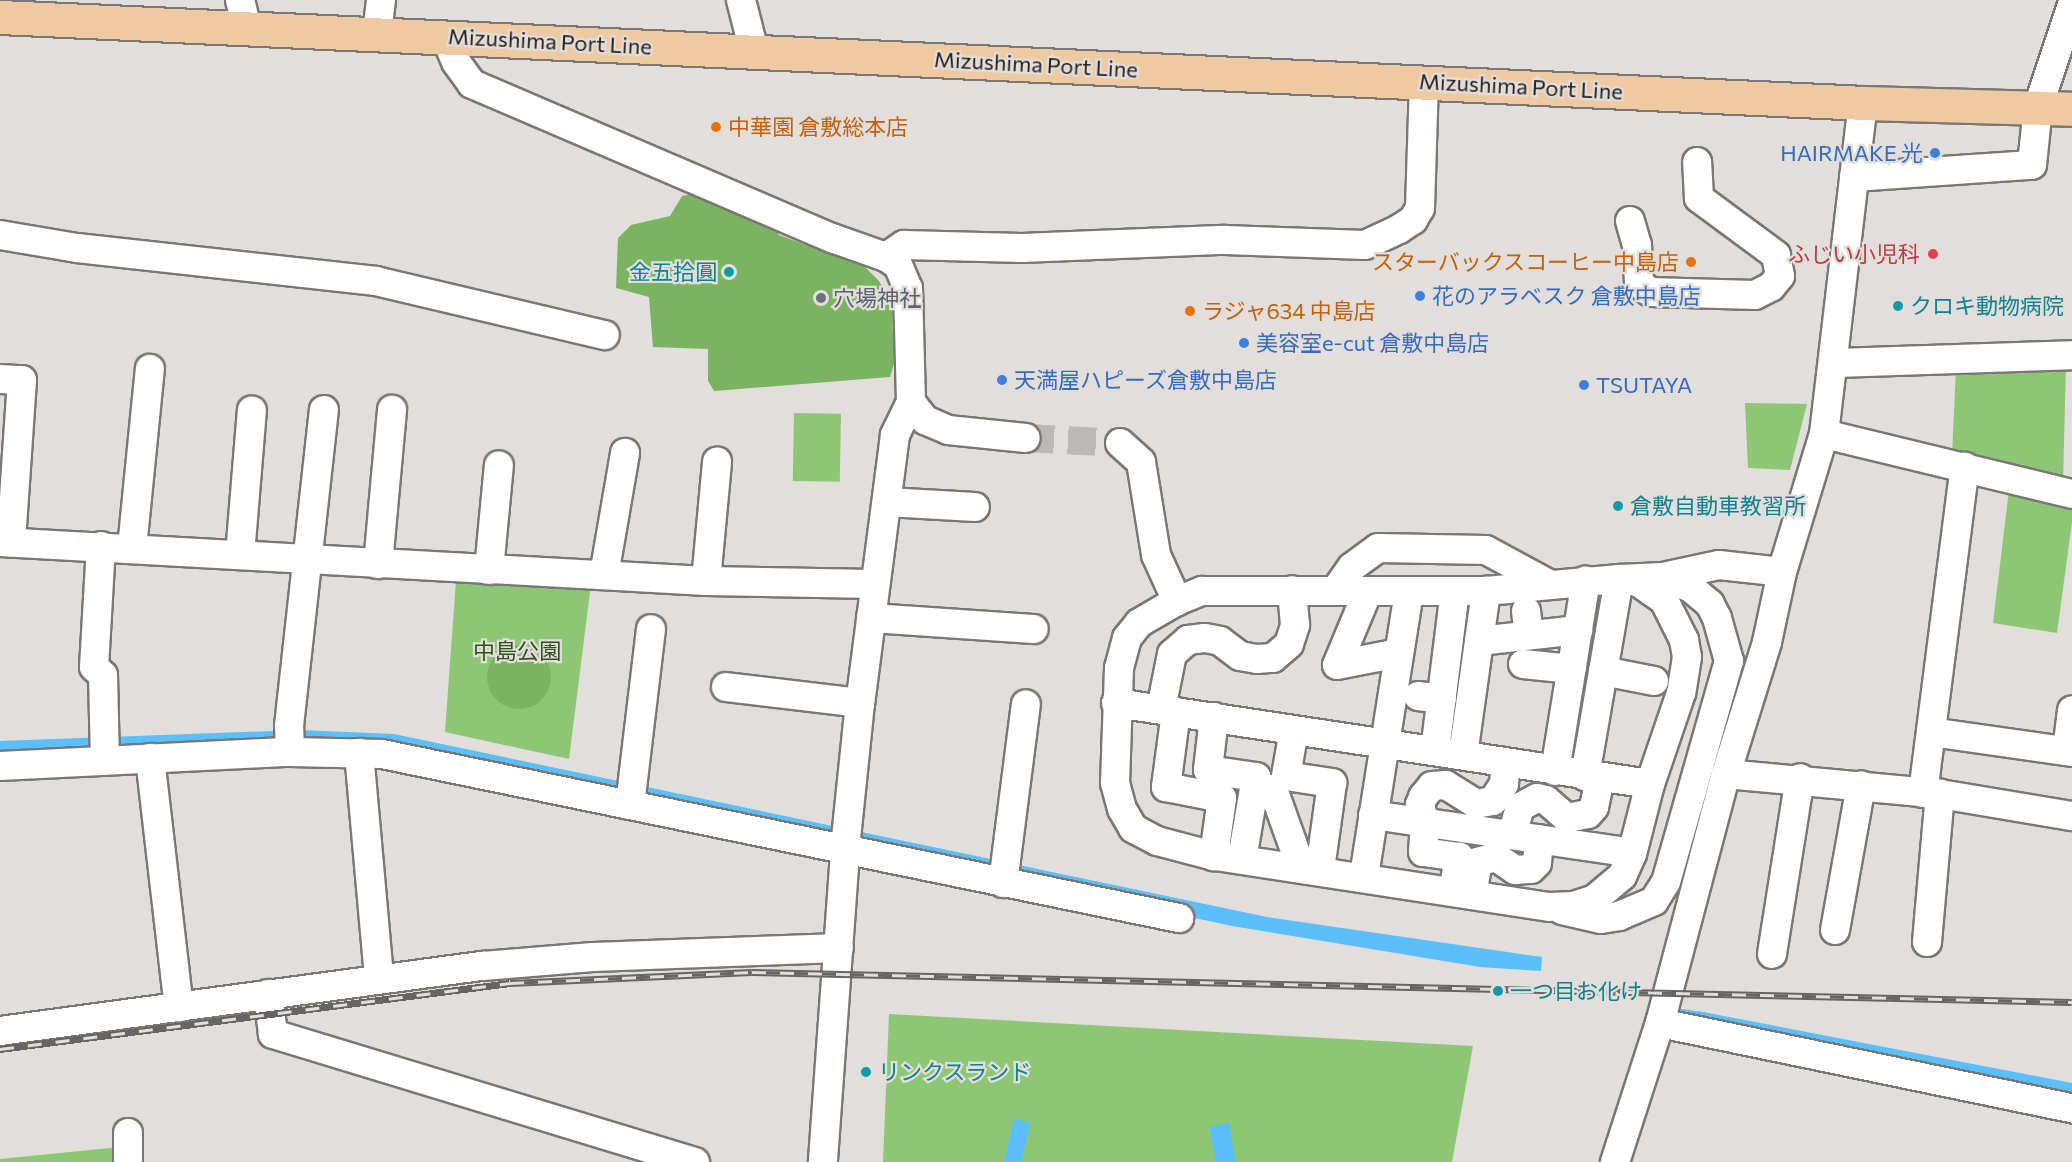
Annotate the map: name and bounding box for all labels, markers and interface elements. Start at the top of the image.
street label: Mizushima Port Line [447,22,653,60]
street label: Mizushima Port Line [933,45,1139,83]
street label: Mizushima Port Line [1418,67,1624,105]
place label: 中華園 倉敷総本店 [728,114,908,140]
marker: 中華園 倉敷総本店 [709,120,723,134]
place label: HAIRMAKE 光 [1780,140,1923,166]
marker: HAIRMAKE 光 [1928,146,1942,160]
place label: ふじい小児科 [1788,241,1920,267]
marker: ふじい小児科 [1924,245,1942,263]
place label: スターバックスコーヒー中島店 [1371,249,1679,275]
marker: スターバックスコーヒー中島店 [1684,255,1698,269]
place label: 金五拾圓 [629,259,717,285]
marker: 金五拾圓 [722,265,736,279]
place label: 花のアラベスク 倉敷中島店 [1432,283,1700,309]
place label: 穴場神社 [833,285,921,311]
marker: 花のアラベスク 倉敷中島店 [1413,289,1427,303]
marker: 穴場神社 [814,291,828,305]
place label: クロキ動物病院 [1910,293,2064,319]
place label: ラジャ634 中島店 [1202,298,1377,324]
marker: クロキ動物病院 [1891,299,1905,313]
marker: ラジャ634 中島店 [1183,304,1197,318]
place label: 美容室e-cut 倉敷中島店 [1256,330,1489,356]
marker: 美容室e-cut 倉敷中島店 [1237,336,1251,350]
place label: 天満屋ハピーズ倉敷中島店 [1014,367,1278,393]
place label: TSUTAYA [1596,372,1692,398]
marker: 天満屋ハピーズ倉敷中島店 [995,373,1009,387]
marker: TSUTAYA [1577,378,1591,392]
place label: 倉敷自動車教習所 [1630,493,1806,519]
marker: 倉敷自動車教習所 [1611,499,1625,513]
park label: 中島公園 [473,638,561,664]
place label: 一つ目お化け [1510,978,1642,1004]
marker: 一つ目お化け [1491,984,1505,998]
place label: リンクスランド [878,1059,1032,1085]
marker: リンクスランド [859,1065,873,1079]

